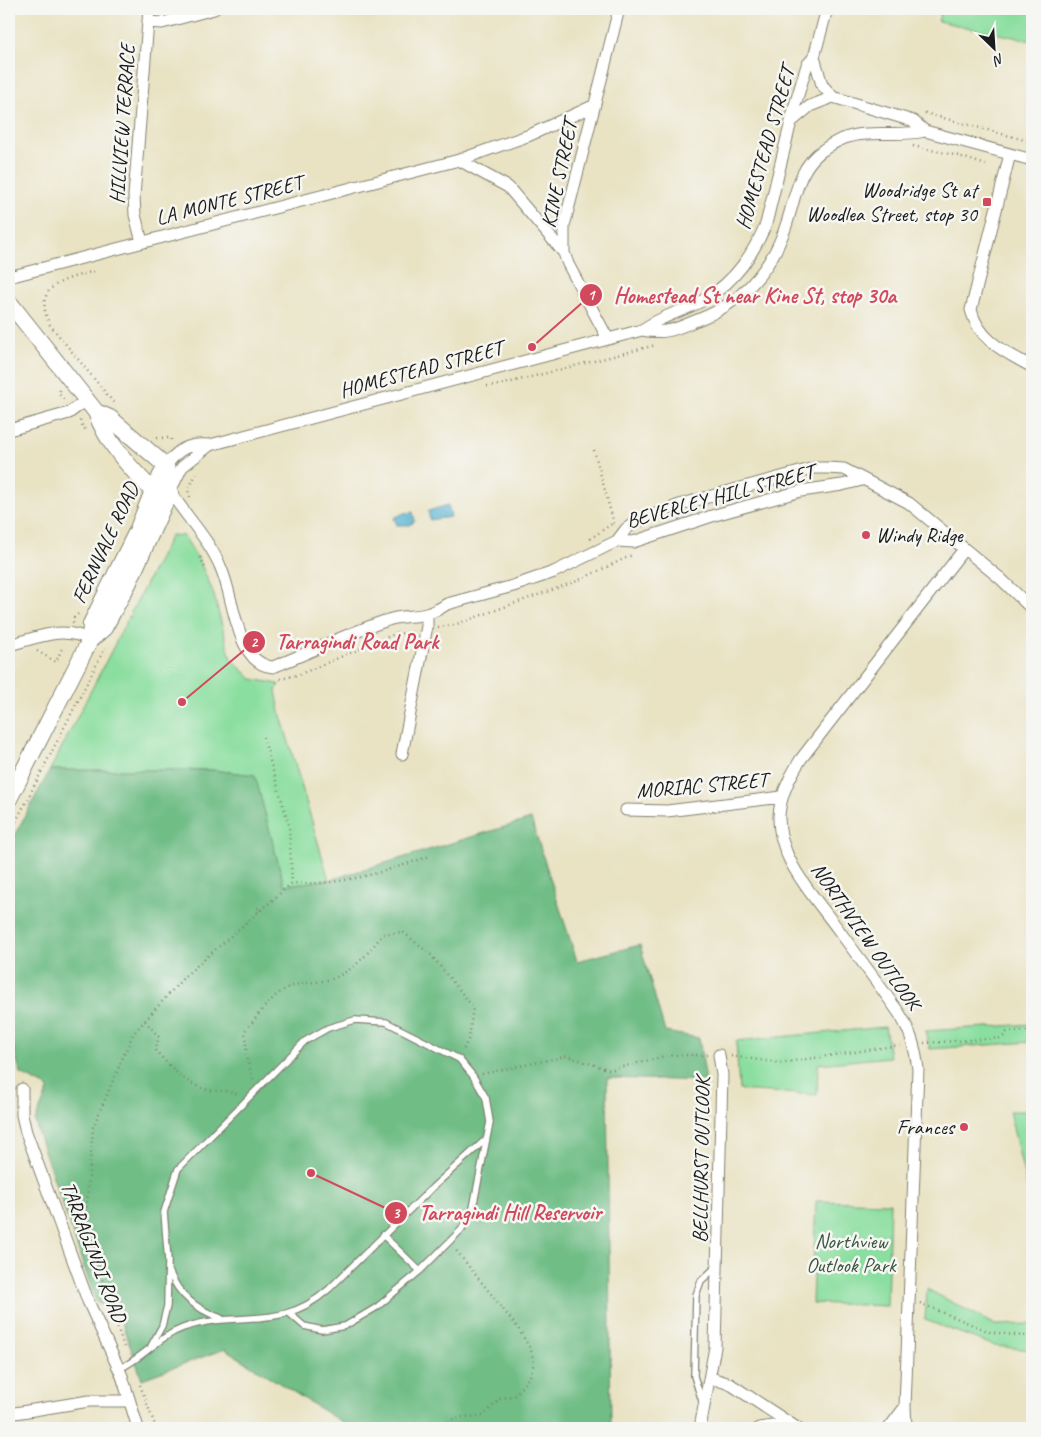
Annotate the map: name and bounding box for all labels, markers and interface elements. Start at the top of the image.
north arrow [968,22,1018,72]
street label: HILLVIEW TERRACE [103,41,141,205]
text: N [990,50,1007,70]
street label: HOMESTEAD STREET [729,59,802,232]
street label: KINE STREET [535,113,584,230]
street label: LA MONTE STREET [153,168,310,231]
place label: Woodridge St at Woodlea Street, stop 30 [806,177,980,227]
marker: Woodridge St at Woodlea Street, stop 30 [981,196,993,208]
callout: Homestead St near Kine St, stop 30a [579,277,907,314]
text: Homestead St near Kine St, stop 30a [614,282,898,310]
text: 1 [588,286,597,305]
street label: HOMESTEAD STREET [337,333,511,403]
street label: BEVERLEY HILL STREET [623,457,822,534]
street label: FERNVALE ROAD [66,477,145,608]
place label: Windy Ridge [876,522,964,548]
marker: Windy Ridge [860,529,872,541]
callout: Tarragindi Road Park [241,623,448,660]
text: Tarragindi Road Park [276,628,440,656]
text: 2 [251,633,259,652]
street label: MORIAC STREET [635,766,773,804]
street label: NORTHVIEW OUTLOOK [806,857,929,1018]
street label: BELLHURST OUTLOOK [687,1072,716,1243]
place label: Frances [897,1114,956,1140]
marker: Frances [958,1121,970,1133]
street label: TARRAGINDI ROAD [55,1178,133,1328]
callout: Tarragindi Hill Reservoir [383,1194,612,1231]
text: Tarragindi Hill Reservoir [419,1199,603,1227]
text: 3 [393,1204,401,1223]
park label: Northview Outlook Park [806,1228,897,1278]

